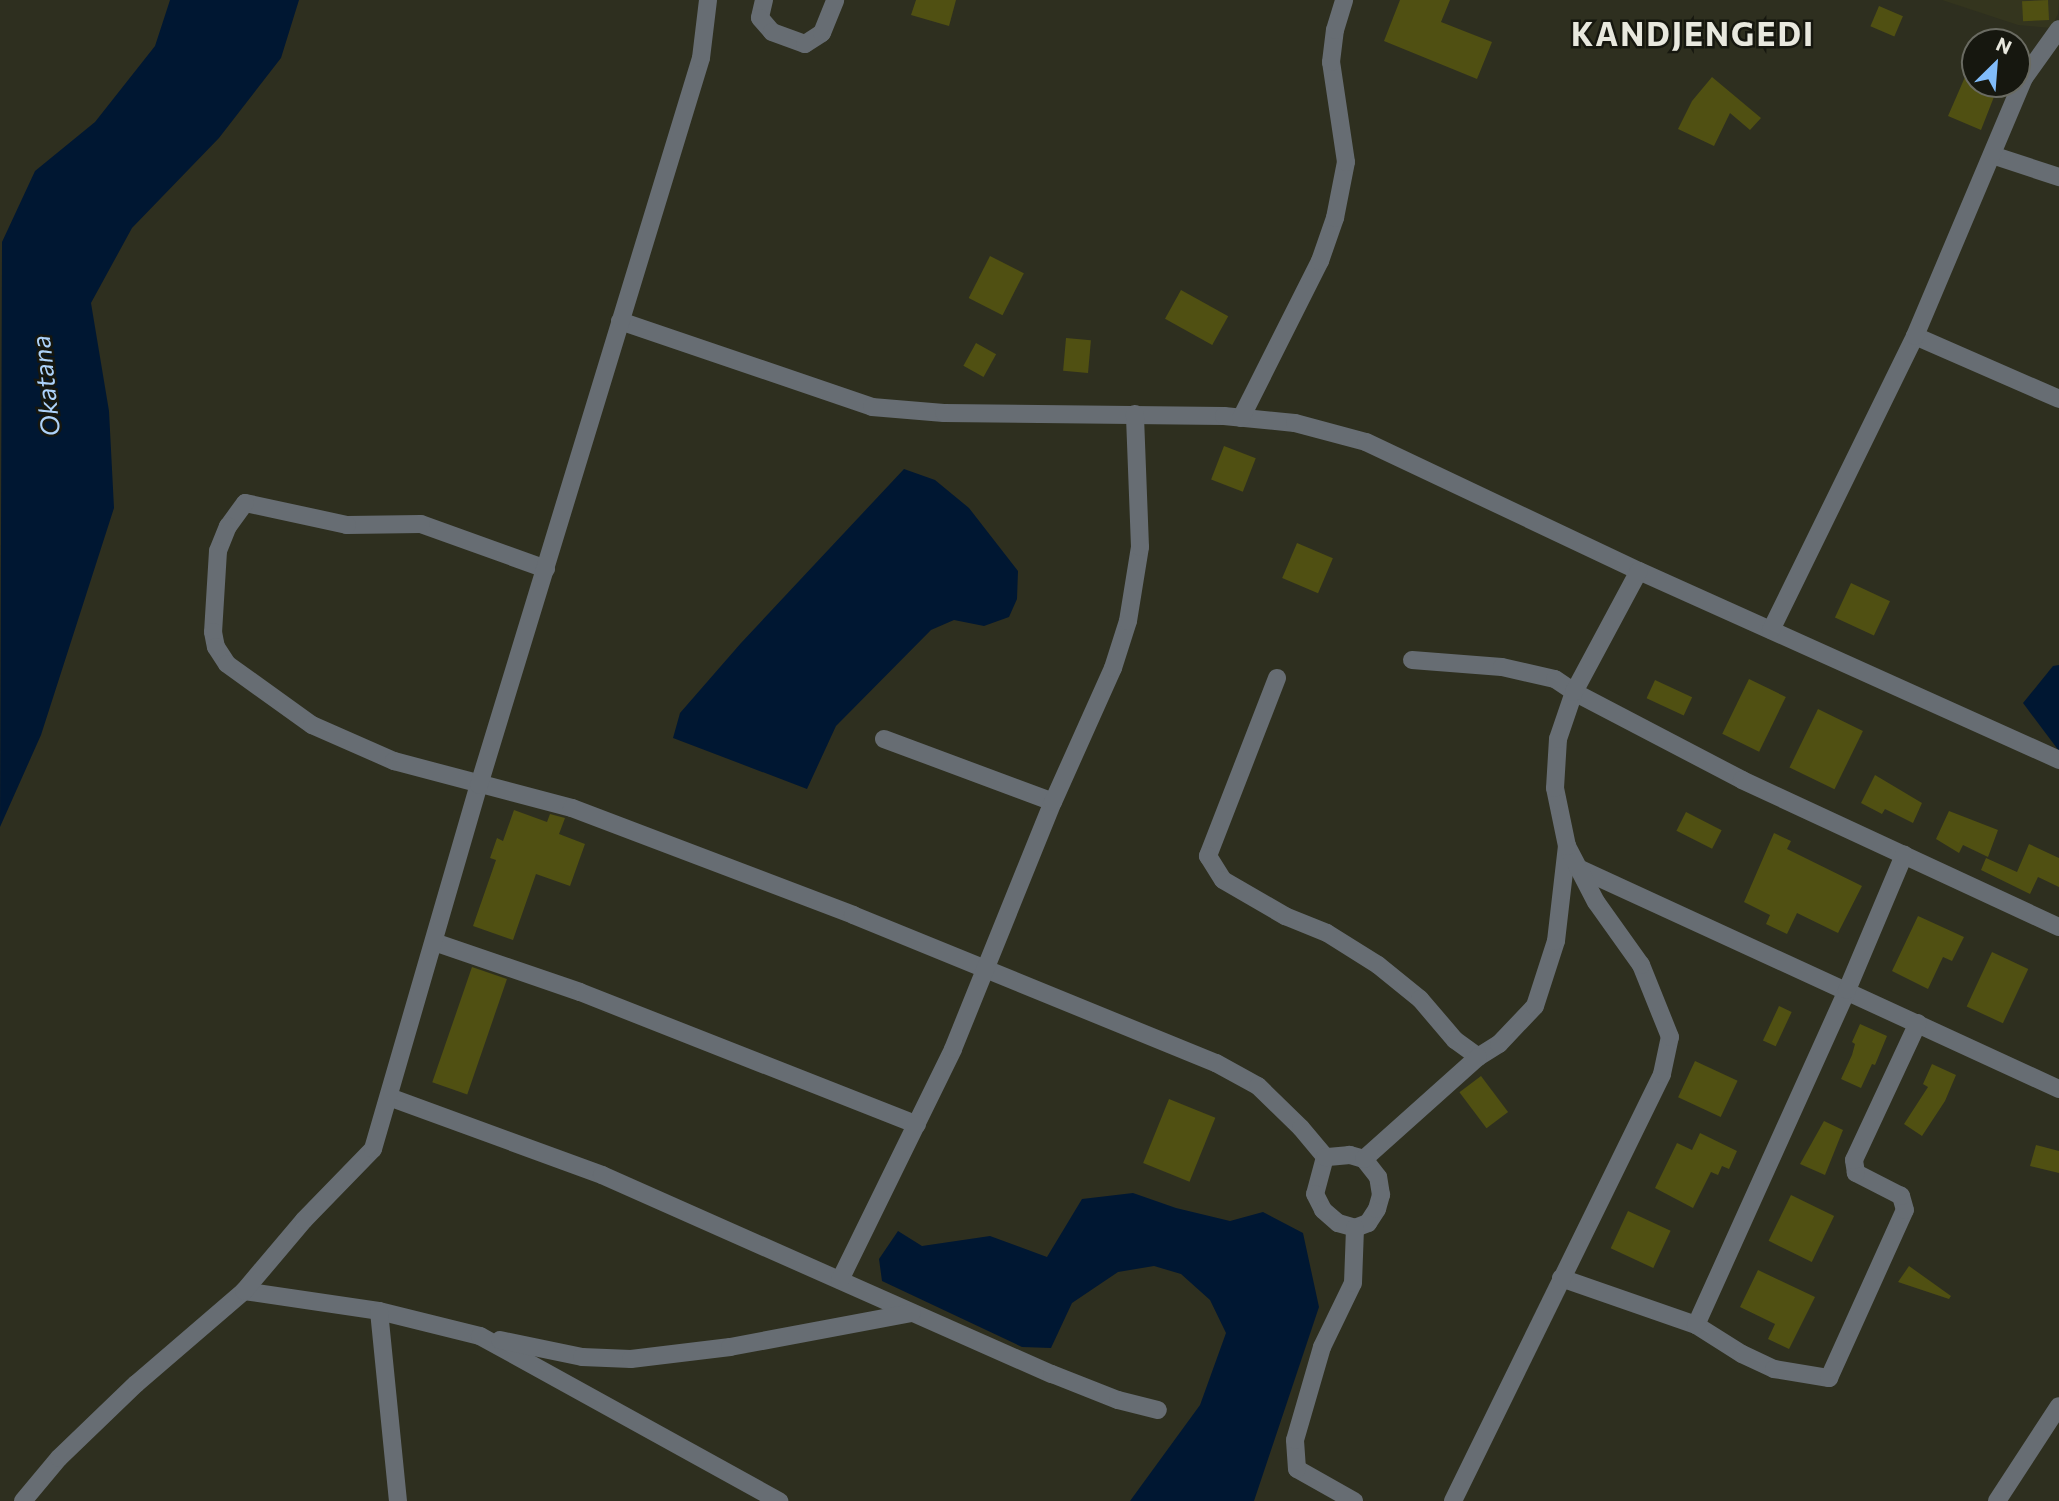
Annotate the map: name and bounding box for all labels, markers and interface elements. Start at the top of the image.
district label: KANDJENGEDI [1572,14,1814,52]
north arrow [1961,28,2031,98]
text: N [1993,32,2016,59]
water label: Okatana [24,334,66,438]

